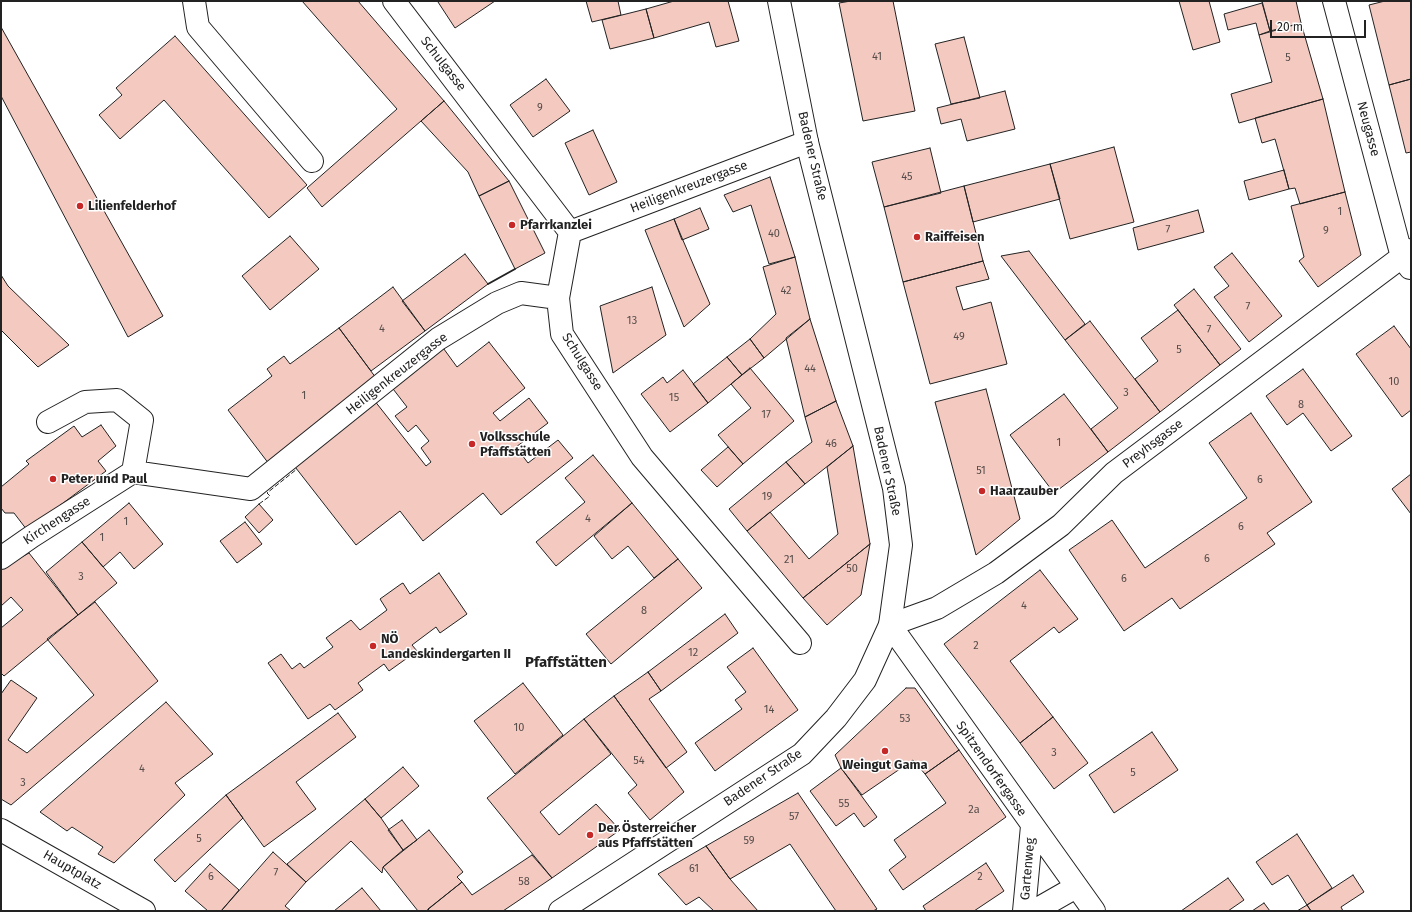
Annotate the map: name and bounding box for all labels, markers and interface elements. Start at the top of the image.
scale bar [1272,12,1368,38]
text: 20 m [1277,20,1303,34]
street label: Schulgasse [417,34,469,94]
house number: 41 [872,50,882,64]
house number: 5 [1285,51,1291,65]
street label: Neugasse [1353,100,1383,158]
house number: 9 [537,101,543,115]
street label: Badener Straße [794,110,830,202]
street label: Heiligenkreuzergasse [628,157,750,217]
house number: 45 [901,170,913,184]
place label: Lilienfelderhof [88,198,176,214]
marker: Lilienfelderhof [75,201,85,211]
house number: 1 [1338,205,1342,219]
place label: Pfarrkanzlei [520,217,592,233]
marker: Pfarrkanzlei [507,220,517,230]
house number: 7 [1166,223,1170,237]
house number: 9 [1323,224,1329,238]
house number: 40 [768,227,780,241]
place label: Raiffeisen [925,229,985,245]
marker: Raiffeisen [912,232,922,242]
house number: 42 [780,284,792,298]
house number: 7 [1246,300,1250,314]
house number: 13 [627,314,637,328]
house number: 4 [379,322,385,336]
house number: 7 [1207,323,1211,337]
street label: Heiligenkreuzergasse [343,330,451,418]
street label: Schulgasse [558,330,606,394]
house number: 49 [953,330,965,344]
house number: 5 [1176,343,1182,357]
house number: 44 [804,362,816,376]
house number: 10 [1389,375,1399,389]
house number: 3 [1123,386,1129,400]
house number: 1 [302,389,306,403]
house number: 15 [669,391,679,405]
house number: 8 [1298,398,1304,412]
house number: 17 [761,408,771,422]
street label: Preyhsgasse [1120,416,1186,472]
street label: Badener Straße [870,425,904,517]
place label: Volksschule Pfaffstätten [480,429,551,460]
house number: 1 [1057,436,1061,450]
house number: 46 [825,437,837,451]
marker: Volksschule Pfaffstätten [467,439,477,449]
house number: 51 [976,464,986,478]
place label: Peter und Paul [61,471,147,487]
house number: 6 [1257,473,1263,487]
marker: Peter und Paul [48,474,58,484]
place label: Haarzauber [990,483,1058,499]
marker: Haarzauber [977,486,987,496]
house number: 19 [762,490,772,504]
street label: Kirchengasse [20,493,94,549]
house number: 4 [585,512,591,526]
house number: 1 [124,515,128,529]
house number: 6 [1238,520,1244,534]
house number: 1 [100,531,104,545]
house number: 6 [1204,552,1210,566]
house number: 21 [784,553,794,567]
house number: 50 [846,562,858,576]
house number: 3 [78,570,84,584]
house number: 6 [1121,572,1127,586]
house number: 4 [1021,599,1027,613]
house number: 8 [641,604,647,618]
place label: NÖ Landeskindergarten II [381,631,511,662]
house number: 2 [973,639,979,653]
marker: NÖ Landeskindergarten II [368,641,378,651]
house number: 12 [688,646,698,660]
district label: Pfaffstätten [525,654,607,672]
house number: 14 [764,703,774,717]
house number: 53 [900,712,910,726]
street label: Spitzendorfergasse [952,718,1030,820]
house number: 10 [514,721,524,735]
street label: Badener Straße [721,746,805,810]
marker: Weingut Gama [880,746,890,756]
house number: 3 [1051,746,1057,760]
house number: 54 [633,754,645,768]
place label: Weingut Gama [842,757,928,773]
house number: 4 [139,762,145,776]
house number: 5 [1130,766,1136,780]
house number: 3 [20,776,26,790]
house number: 55 [839,797,849,811]
house number: 2a [968,803,980,817]
house number: 57 [789,810,799,824]
place label: Der Österreicher aus Pfaffstätten [598,820,696,851]
marker: Der Österreicher aus Pfaffstätten [585,830,595,840]
house number: 5 [196,832,202,846]
house number: 59 [743,834,755,848]
street label: Gartenweg [1017,837,1039,901]
street label: Hauptplatz [40,847,104,893]
house number: 61 [689,862,699,876]
house number: 7 [274,866,278,880]
house number: 6 [208,870,214,884]
house number: 2 [977,870,983,884]
house number: 58 [518,875,530,889]

